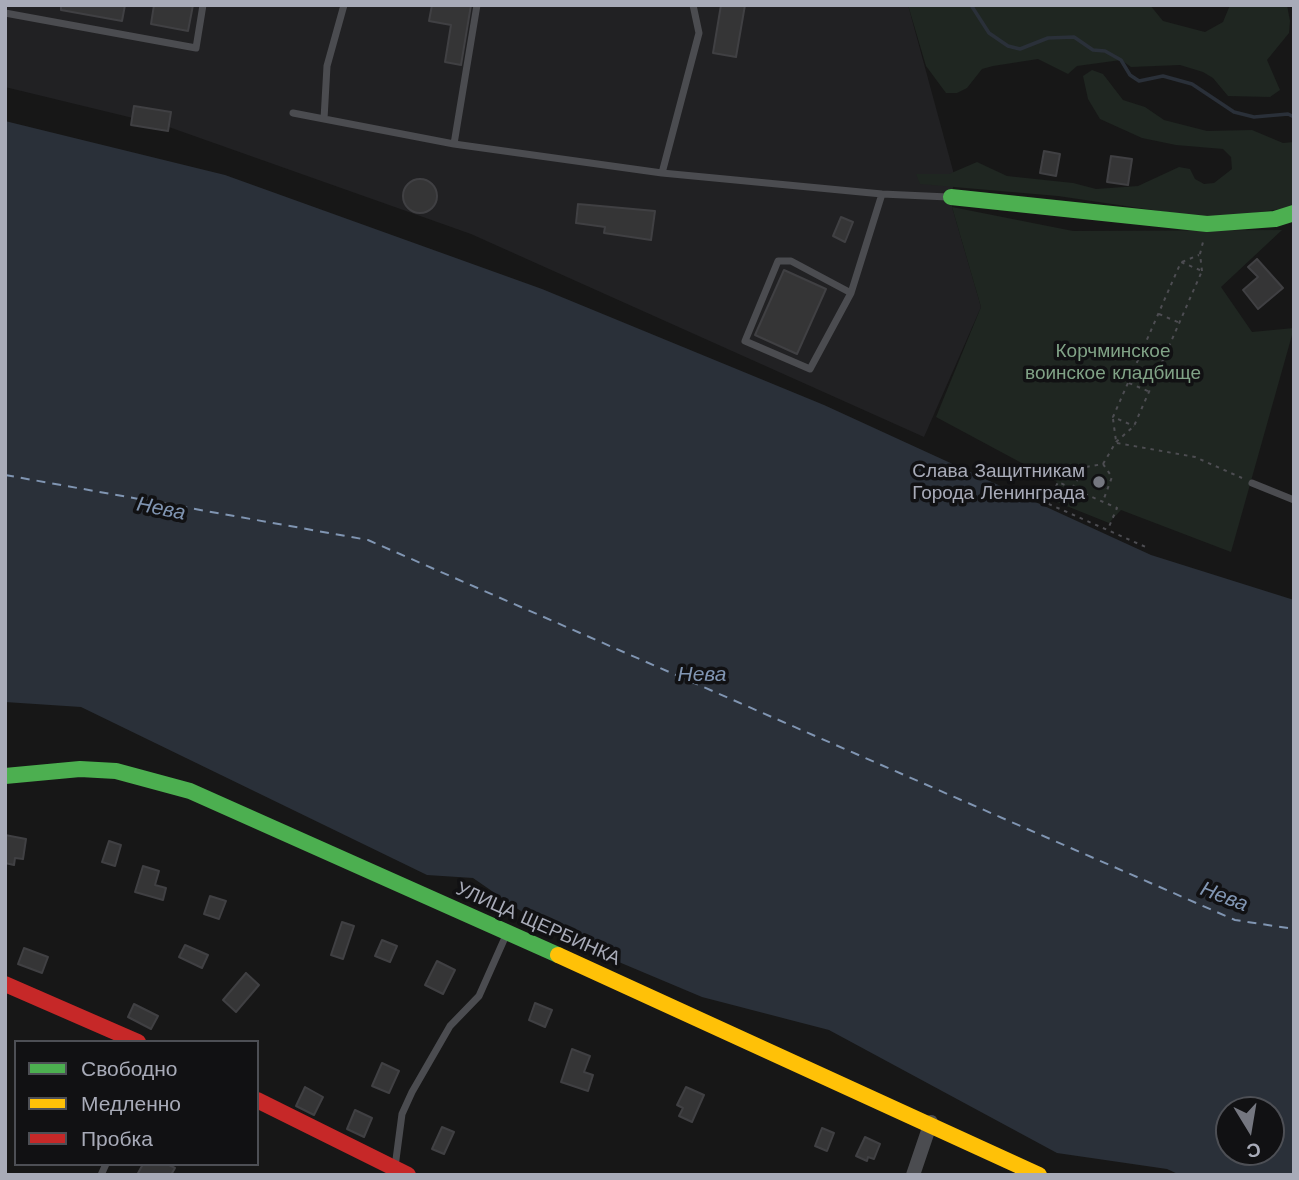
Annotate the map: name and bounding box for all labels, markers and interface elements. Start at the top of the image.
park label: Корчминское воинское кладбище [1025,340,1201,384]
place label: Слава Защитникам Города Ленинграда [912,460,1085,504]
marker: Слава Защитникам Города Ленинграда [1091,474,1107,490]
water label: Нева [135,492,187,526]
water label: Нева [677,662,727,688]
water label: Нева [1197,876,1251,918]
street label: УЛИЦА ЩЕРБИНКА [452,877,624,971]
legend [14,1040,259,1166]
text: Свободно [81,1056,178,1081]
text: Медленно [81,1091,181,1116]
north arrow [1215,1096,1285,1166]
text: Пробка [81,1126,153,1151]
text: С [1245,1138,1263,1163]

